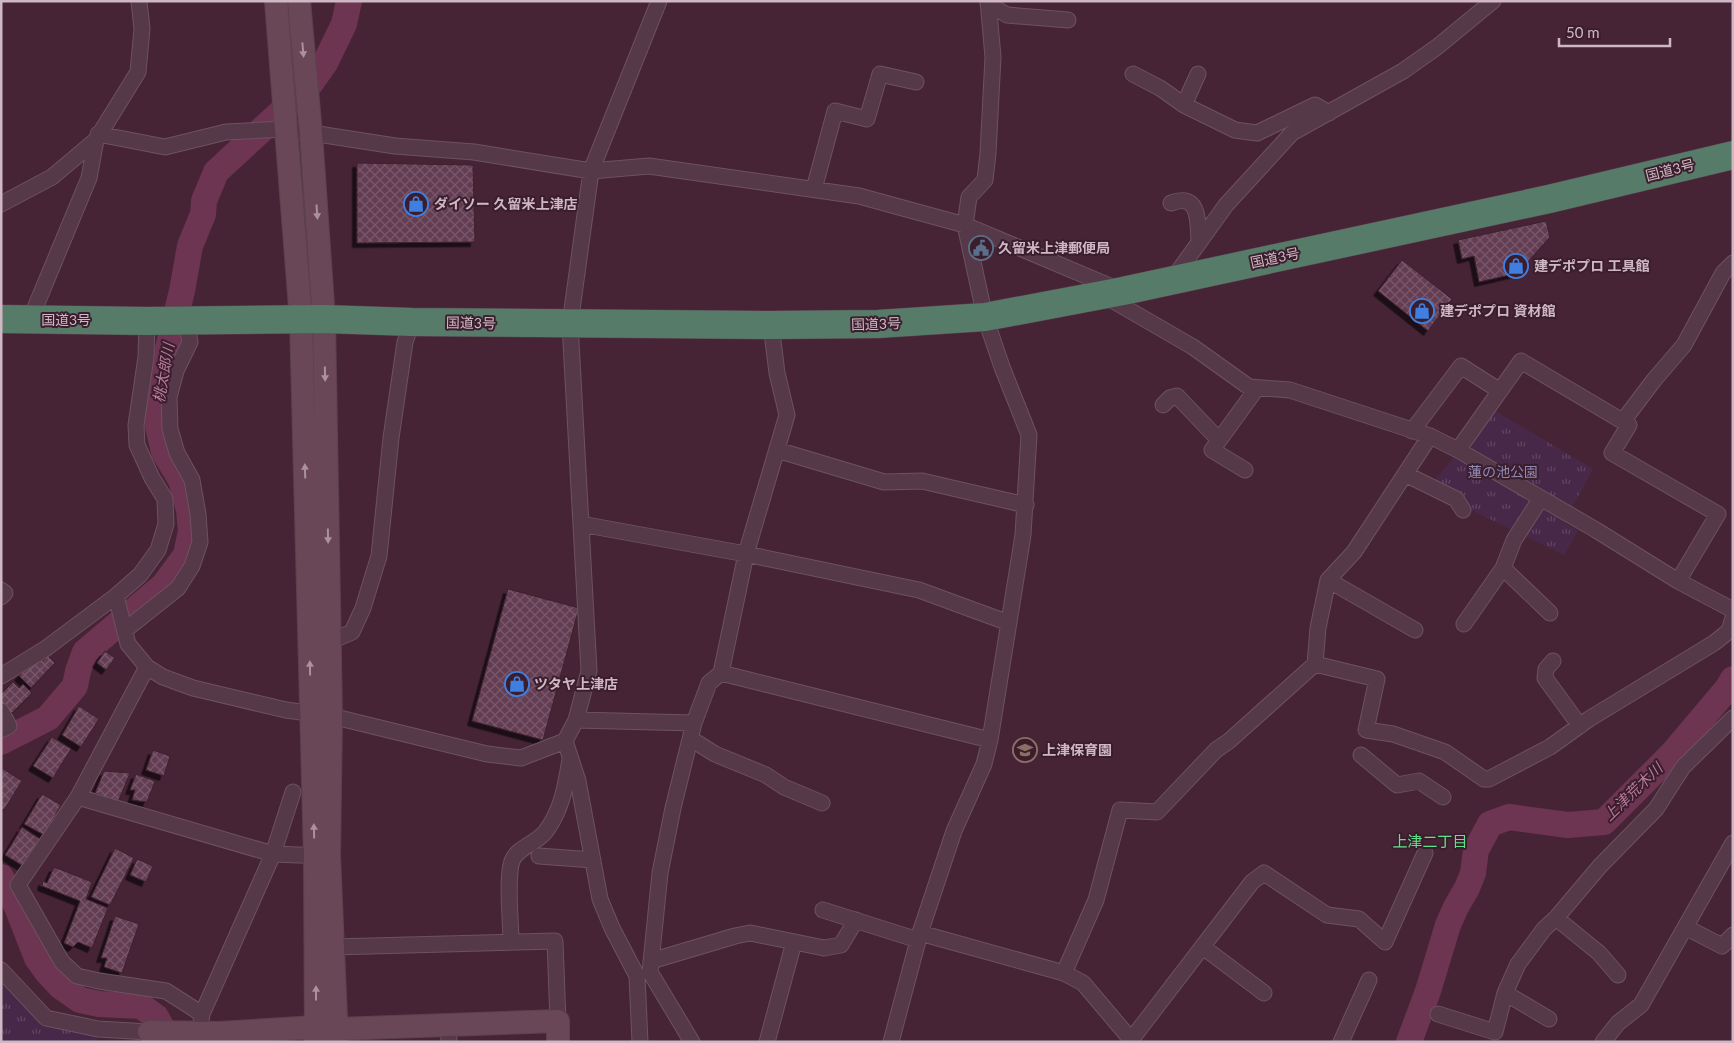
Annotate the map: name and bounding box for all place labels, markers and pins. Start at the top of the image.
shop icon: ダイソー 久留米上津店 [403,191,429,217]
place label: ダイソー 久留米上津店 [434,195,577,212]
public building icon: 久留米上津郵便局 [968,235,994,261]
place label: 久留米上津郵便局 [998,239,1110,256]
shop icon: 建デポプロ 工具館 [1503,253,1529,279]
place label: 建デポプロ 工具館 [1534,257,1649,274]
shop icon: 建デポプロ 資材館 [1409,298,1435,324]
place label: 建デポプロ 資材館 [1440,302,1555,319]
shop icon: ツタヤ上津店 [504,671,530,697]
place label: ツタヤ上津店 [534,675,618,692]
school or university icon: 上津保育園 [1012,737,1038,763]
place label: 上津保育園 [1042,741,1112,758]

